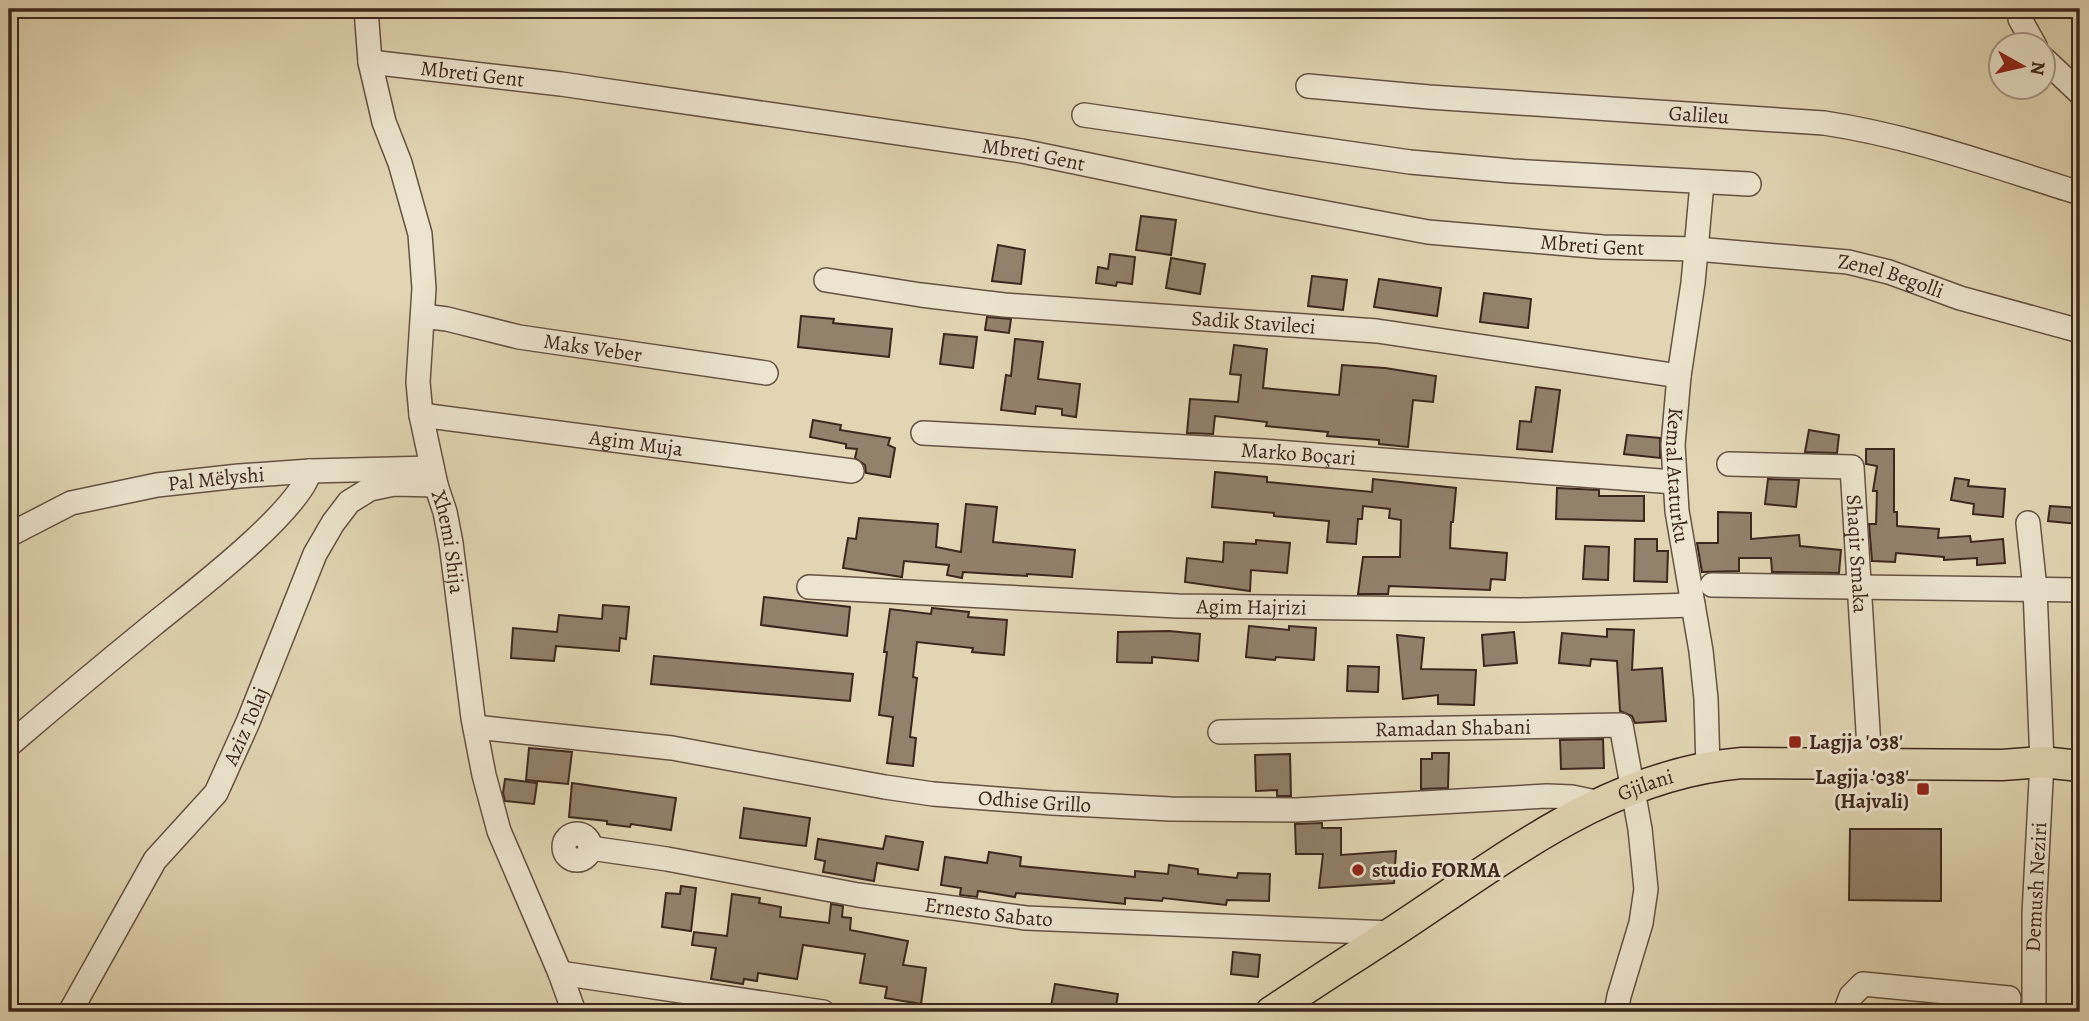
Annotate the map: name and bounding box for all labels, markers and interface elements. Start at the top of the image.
north arrow [1988,32,2058,102]
street label: Mbreti Gent [419,54,526,94]
text: N [2024,60,2052,77]
street label: Galileu [1668,99,1731,131]
street label: Mbreti Gent [980,131,1088,178]
street label: Mbreti Gent [1539,228,1645,262]
street label: Zenel Begolli [1837,247,1948,305]
street label: Sadik Stavileci [1191,304,1317,341]
street label: Maks Veber [542,327,644,369]
street label: Kemal Ataturku [1659,406,1696,546]
street label: Agim Muja [587,423,685,463]
street label: Marko Boçari [1240,436,1357,472]
street label: Pal Mëlyshi [166,460,265,498]
street label: Xhemi Shija [425,486,471,595]
street label: Shaqir Smaka [1840,494,1875,614]
street label: Agim Hajrizi [1195,592,1307,622]
street label: Aziz Tolaj [216,683,275,771]
street label: Ramadan Shabani [1375,713,1531,743]
place label: Lagjja '038' [1809,728,1903,756]
marker: Lagjja '038' [1787,734,1803,750]
street label: Gjilani [1613,762,1677,808]
place label: Lagjja '038' (Hajvali) [1815,763,1909,815]
marker: Lagjja '038' (Hajvali) [1915,781,1931,797]
street label: Odhise Grillo [977,783,1092,819]
street label: Demush Neziri [2019,821,2053,953]
place label: studio FORMA [1372,856,1501,884]
marker: studio FORMA [1350,862,1366,878]
street label: Ernesto Sabato [923,890,1053,933]

